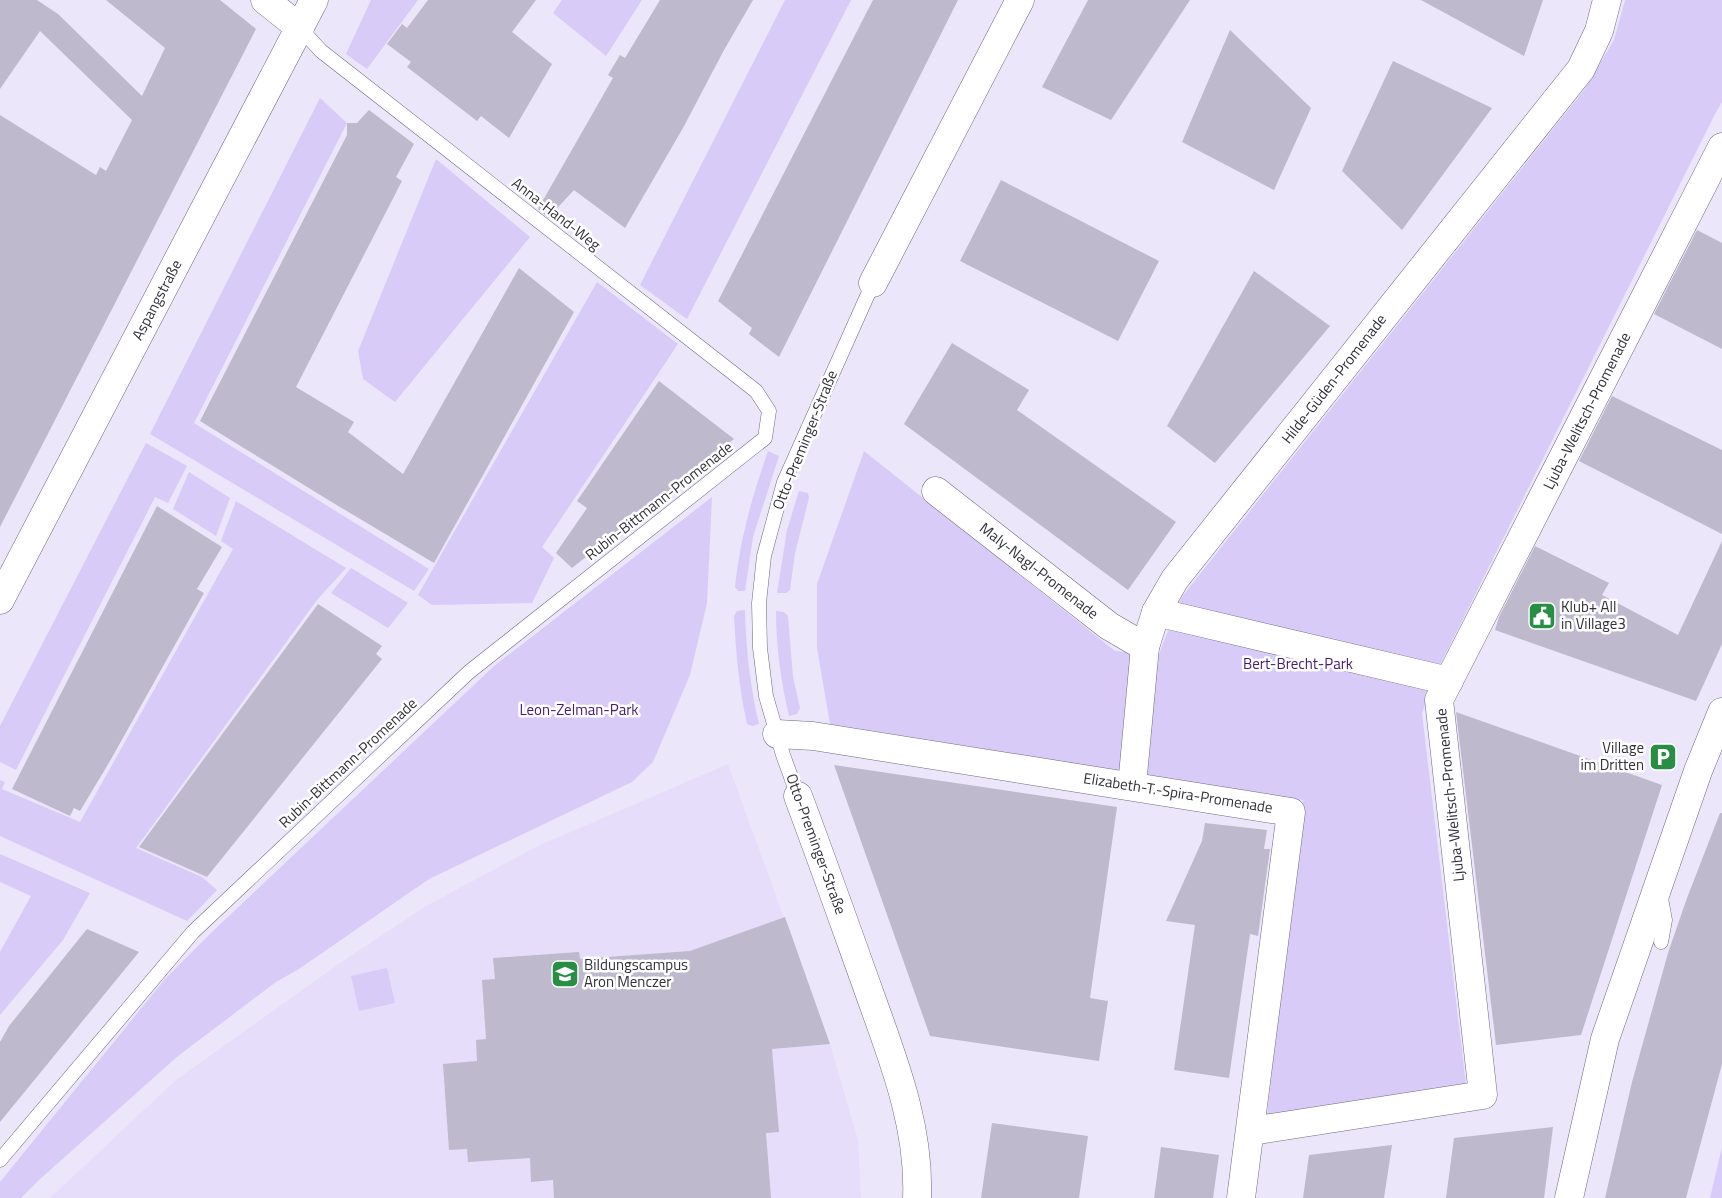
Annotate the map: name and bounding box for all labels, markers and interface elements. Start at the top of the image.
street label: Anna-Hand-Weg [507,172,606,256]
street label: Aspangstraße [126,255,187,344]
street label: Hilde-Güden-Promenade [1275,309,1392,449]
street label: Ljuba-Welitsch-Promenade [1537,328,1636,493]
street label: Otto-Preminger-Straße [766,367,843,513]
street label: Rubin-Bittmann-Promenade [580,436,737,566]
street label: Maly-Nagl-Promenade [975,517,1104,625]
place label: Klub+ All in Village3 [1561,595,1626,635]
public building icon: Klub+ All in Village3 [1527,601,1557,631]
park label: Bert-Brecht-Park [1243,652,1353,675]
street label: Rubin-Bittmann-Promenade [273,692,422,833]
park label: Leon-Zelman-Park [519,698,639,721]
street label: Ljuba-Welitsch-Promenade [1429,707,1470,883]
place label: Village im Dritten [1581,736,1644,776]
parking icon: Village im Dritten [1648,742,1678,772]
street label: Elizabeth-T.-Spira-Promenade [1082,766,1274,819]
street label: Otto-Preminger-Straße [780,770,853,917]
place label: Bildungscampus Aron Menczer [584,953,688,993]
school or university icon: Bildungscampus Aron Menczer [550,959,580,989]

